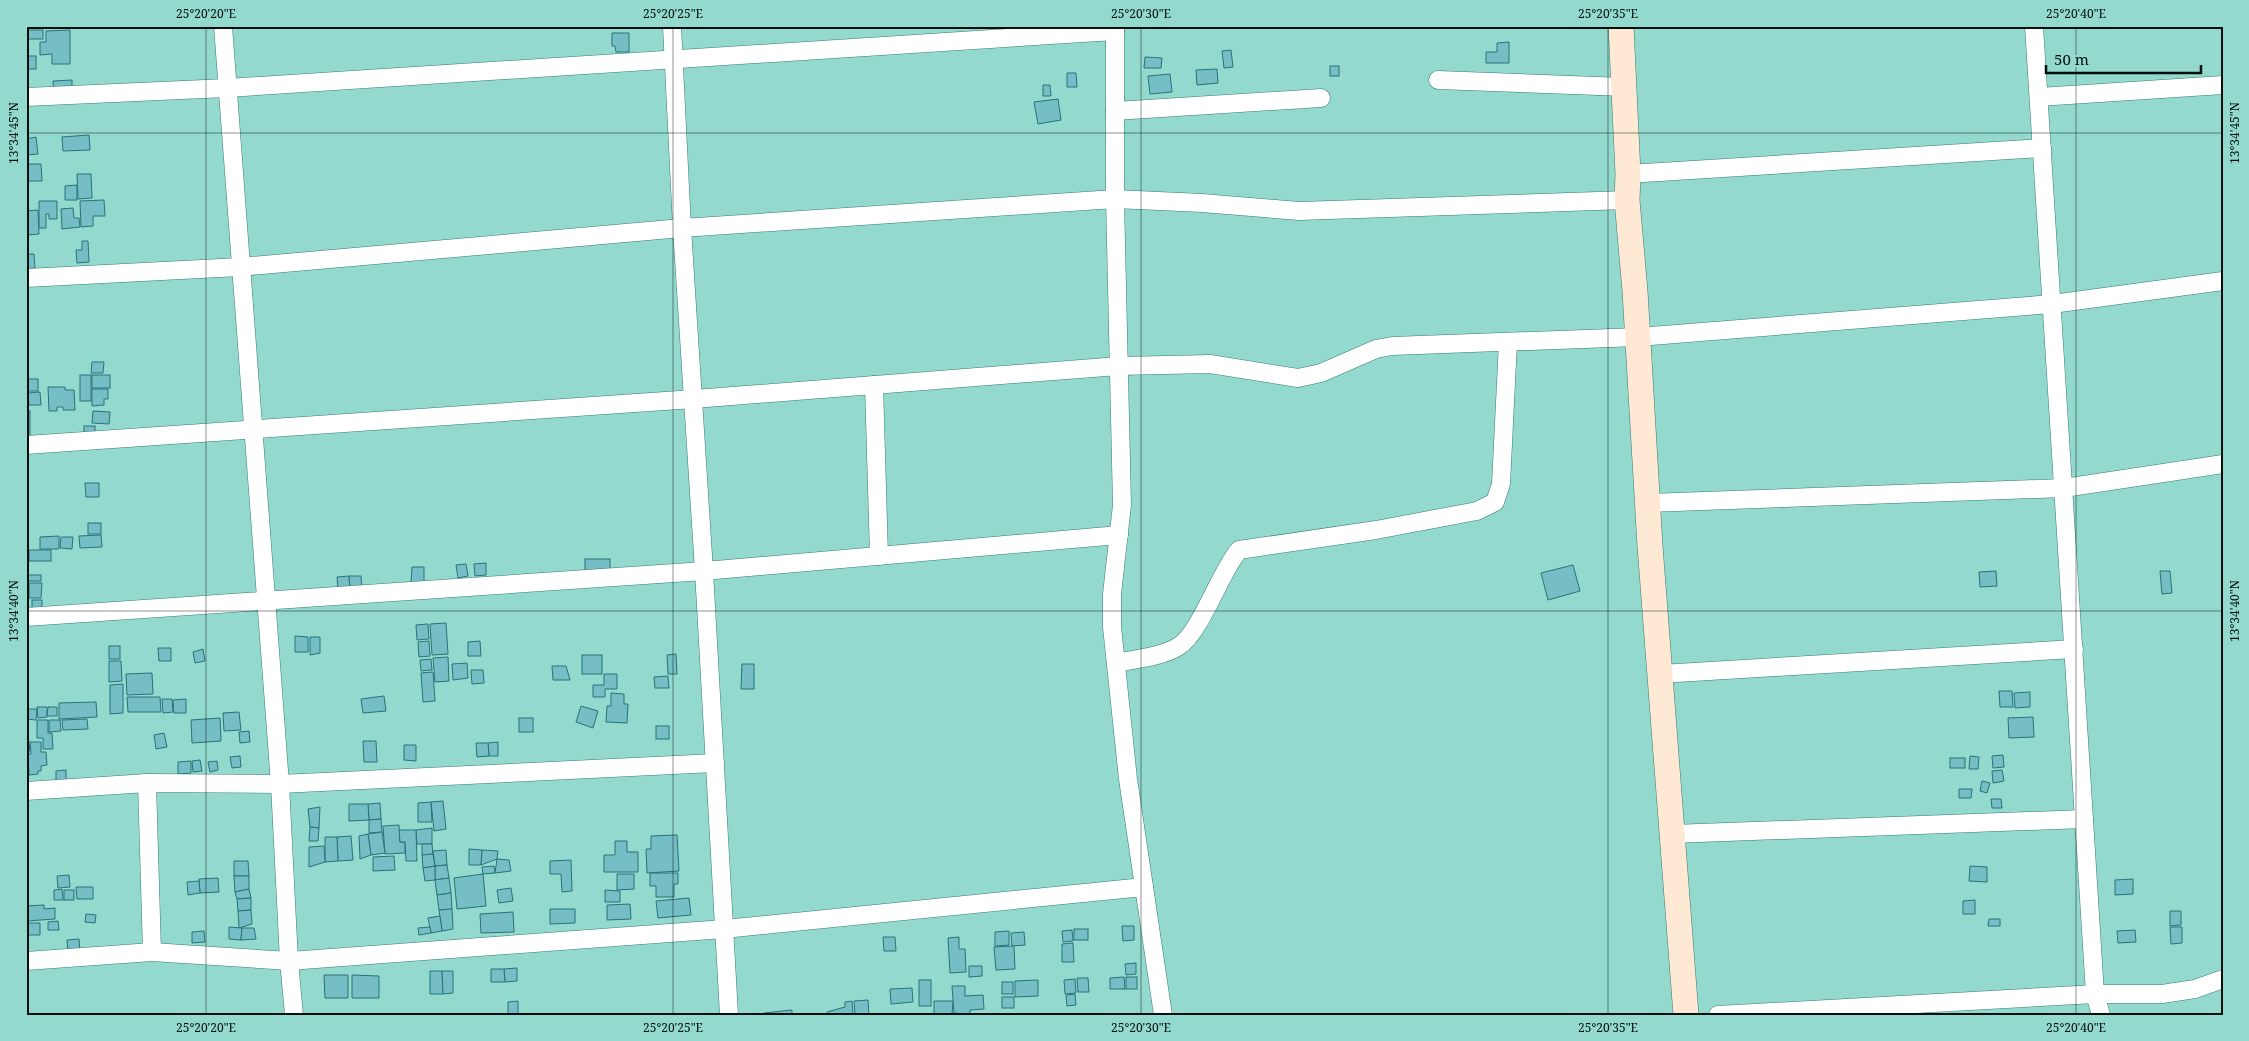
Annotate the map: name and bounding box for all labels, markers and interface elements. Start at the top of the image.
text: 25°20'20"E [176,5,236,22]
text: 25°20'25"E [643,5,703,22]
text: 25°20'30"E [1111,5,1171,22]
text: 25°20'35"E [1578,5,1638,22]
text: 25°20'40"E [2046,5,2106,22]
scale bar [2046,42,2202,74]
text: 50 m [2054,49,2089,69]
text: 13°34'45"N [5,102,22,164]
text: 13°34'45"N [2226,102,2243,164]
text: 13°34'40"N [5,580,22,642]
text: 13°34'40"N [2226,580,2243,642]
text: 25°20'20"E [176,1019,236,1036]
text: 25°20'25"E [643,1019,703,1036]
text: 25°20'30"E [1111,1019,1171,1036]
text: 25°20'35"E [1578,1019,1638,1036]
text: 25°20'40"E [2046,1019,2106,1036]

